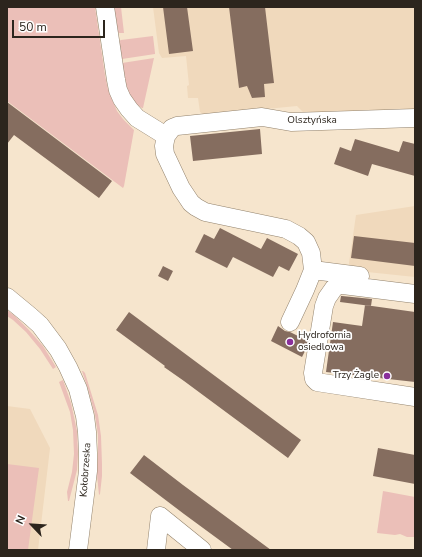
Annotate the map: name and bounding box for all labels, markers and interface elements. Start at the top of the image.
scale bar [14,12,107,38]
text: 50 m [19,19,47,35]
street label: Olsztyńska [287,115,337,127]
place label: Hydrofornia osiedlowa [298,330,351,354]
marker: Hydrofornia osiedlowa [285,337,295,347]
place label: Trzy Żagle [333,370,379,382]
marker: Trzy Żagle [382,371,392,381]
street label: Kołobrzeska [78,442,94,498]
north arrow [12,505,52,545]
text: N [12,513,29,527]

